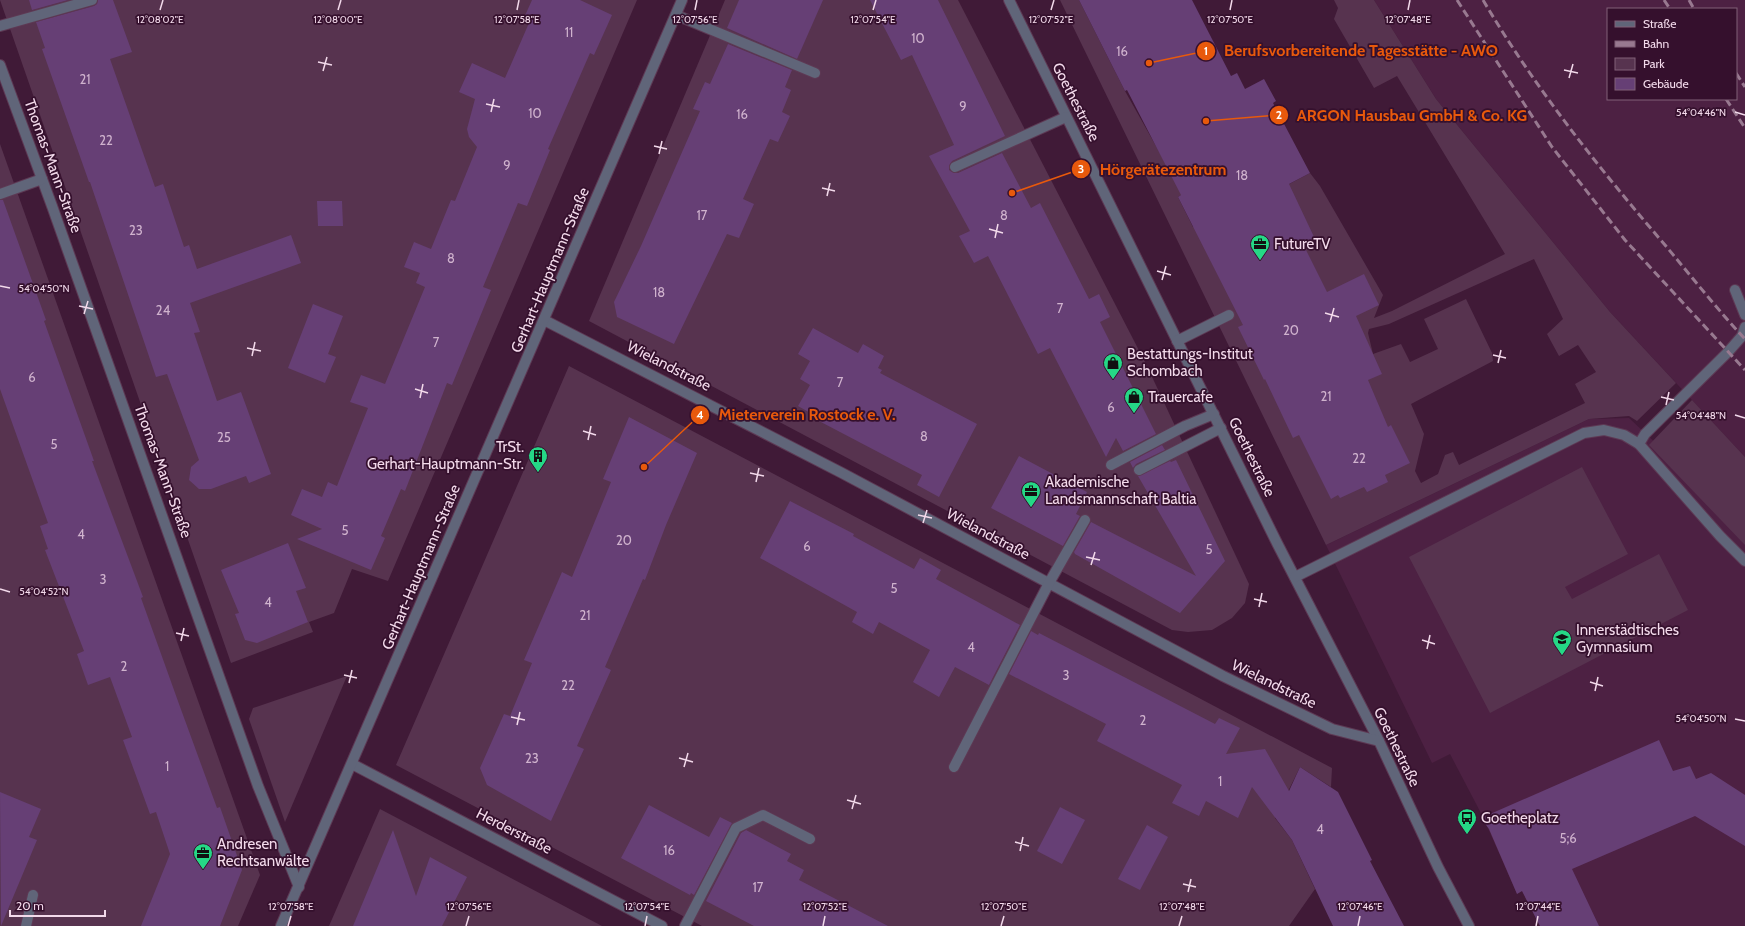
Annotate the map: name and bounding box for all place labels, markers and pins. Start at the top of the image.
callout: Berufsvorbereitende Tagesstätte - AWO [1196,37,1506,65]
callout: ARGON Hausbau GmbH & Co. KG [1269,101,1535,129]
callout: Hörgerätezentrum [1071,155,1234,183]
office icon: FutureTV [1249,233,1271,261]
place label: FutureTV [1274,235,1331,253]
place label: Bestattungs-Institut Schombach [1127,345,1253,380]
shop icon: Bestattungs-Institut Schombach [1102,352,1124,380]
shop icon: Trauercafe [1123,386,1145,414]
place label: Trauercafe [1148,388,1213,406]
callout: Mieterverein Rostock e. V. [690,401,904,429]
place label: TrSt. Gerhart-Hauptmann-Str. [367,438,524,473]
building icon: TrSt. Gerhart-Hauptmann-Str. [527,445,549,473]
place label: Akademische Landsmannschaft Baltia [1045,473,1197,508]
office icon: Akademische Landsmannschaft Baltia [1020,480,1042,508]
place label: Innerstädtisches Gymnasium [1576,621,1679,656]
school or university icon: Innerstädtisches Gymnasium [1551,628,1573,656]
bus stop icon: Goetheplatz [1456,807,1478,835]
place label: Goetheplatz [1481,809,1559,827]
place label: Andresen Rechtsanwälte [217,835,309,870]
office icon: Andresen Rechtsanwälte [192,842,214,870]

